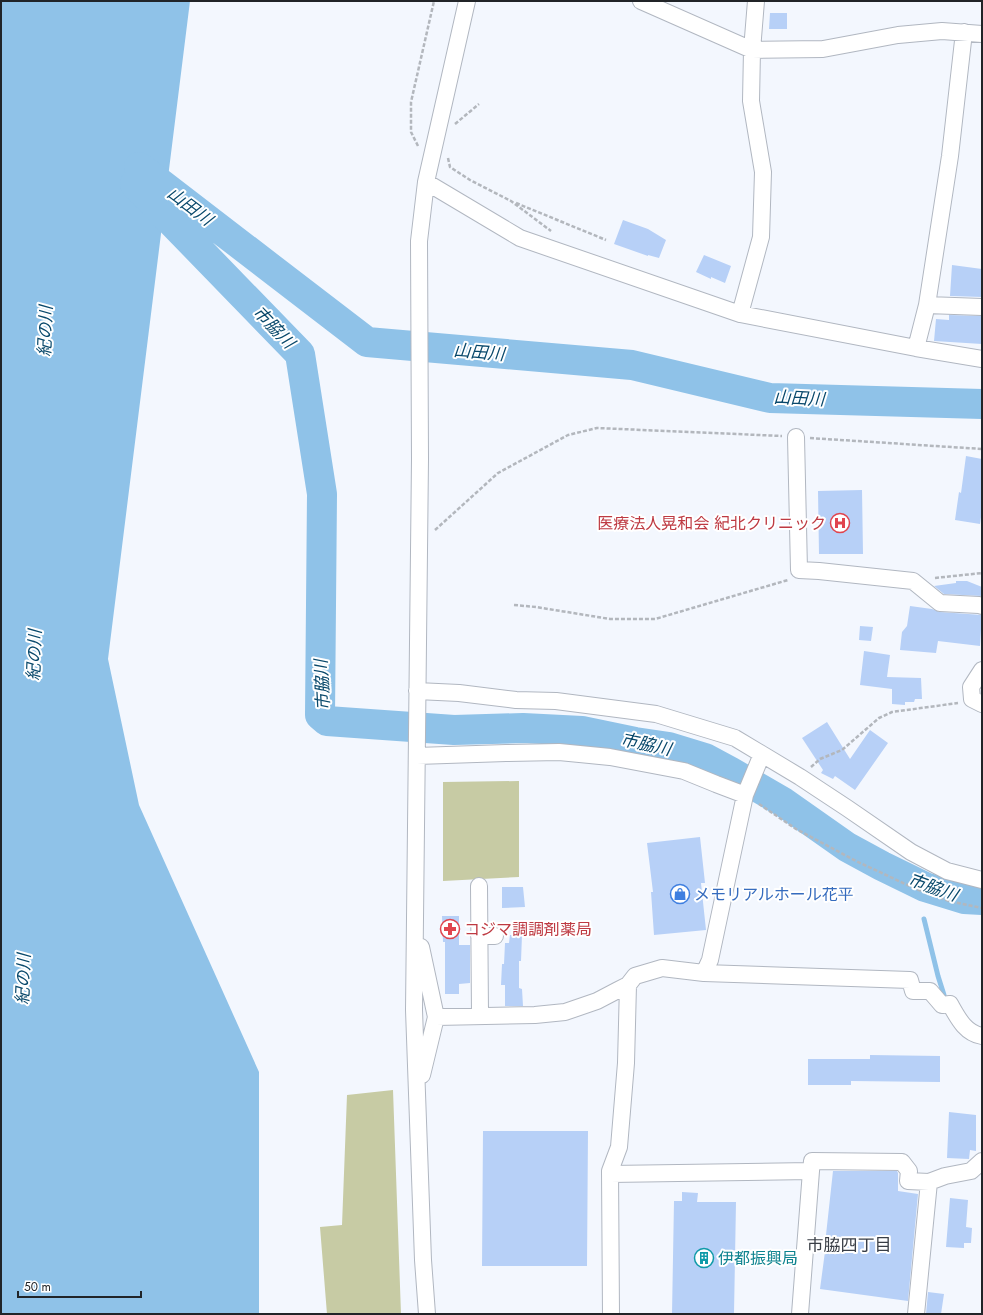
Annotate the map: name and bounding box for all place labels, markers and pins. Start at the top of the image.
place label: 医療法人晃和会 紀北クリニック [597,512,826,535]
hospital icon: 医療法人晃和会 紀北クリニック [829,512,851,534]
shop icon: メモリアルホール花平 [669,883,691,905]
place label: メモリアルホール花平 [694,883,854,906]
pharmacy icon: コジマ調調剤薬局 [439,918,461,940]
place label: コジマ調調剤薬局 [464,918,592,941]
building icon: 伊都振興局 [693,1247,715,1269]
place label: 伊都振興局 [718,1247,798,1270]

